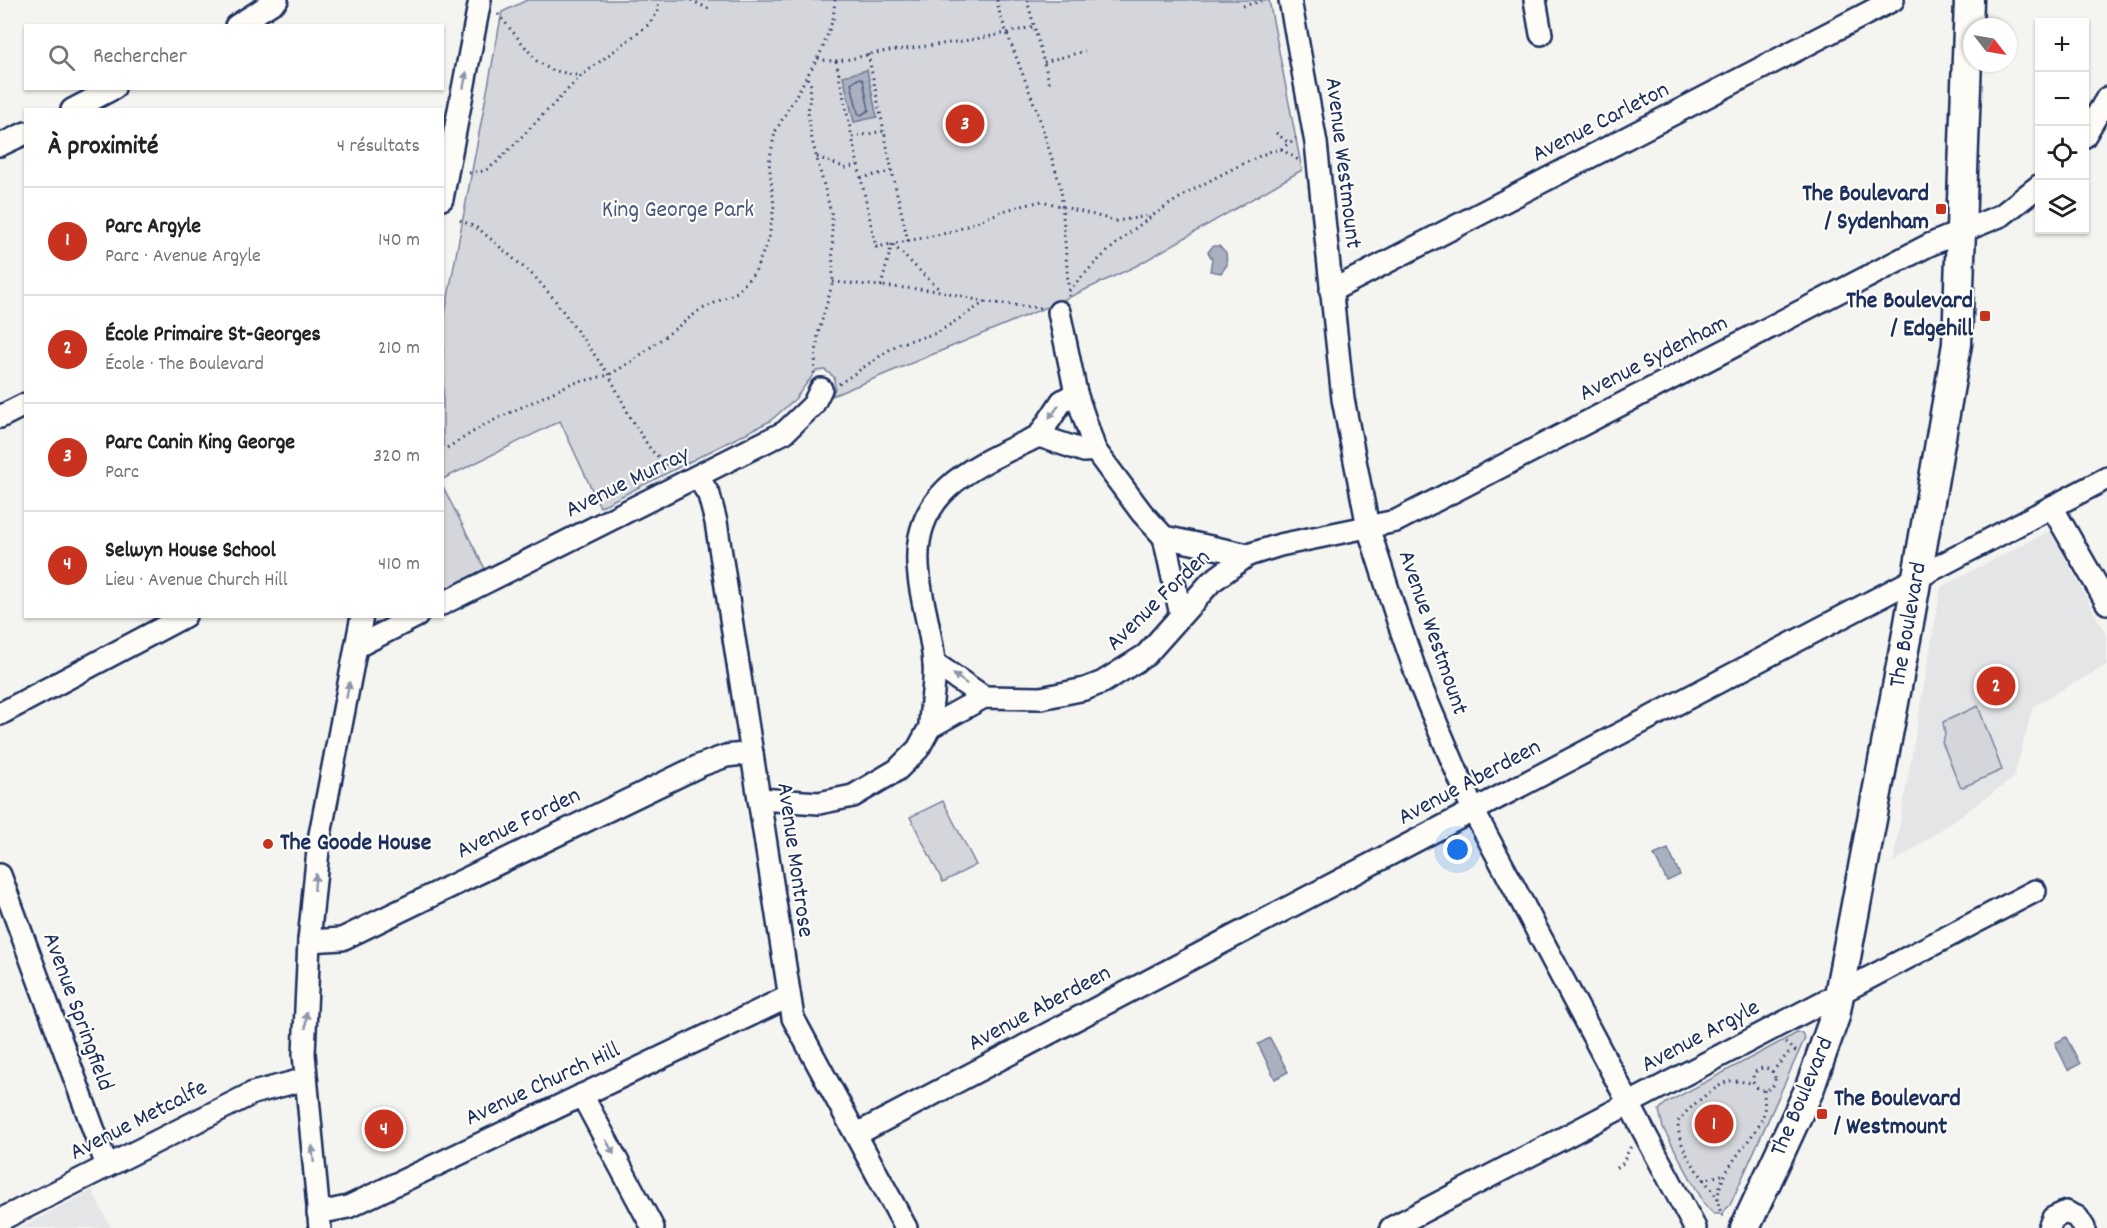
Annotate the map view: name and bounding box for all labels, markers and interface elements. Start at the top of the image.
north arrow [1963,18,2017,72]
map controls [2035,18,2089,234]
button: + [2035,18,2089,72]
search box [24,24,444,90]
icon: search [45,41,78,74]
text: Rechercher [93,42,187,73]
one-way arrow [461,70,470,89]
button: − [2035,72,2089,126]
street label: Avenue Carleton [1526,74,1676,172]
street label: Avenue Westmount [1315,76,1369,251]
pin: 3 [946,102,984,146]
button: locate [2035,126,2089,180]
text: À proximité [48,129,158,166]
text: 4 résultats [337,133,420,161]
place label: The Boulevard / Sydenham [1802,178,1929,240]
button: layers [2035,180,2089,234]
park label: King George Park [602,194,754,228]
marker: The Boulevard / Sydenham [1934,202,1948,216]
text: Parc Argyle [105,212,201,243]
text: 1 [65,227,70,255]
text: 140 m [378,227,420,255]
text: Parc · Avenue Argyle [105,243,261,271]
place label: The Boulevard / Edgehill [1846,285,1973,347]
street label: Avenue Sydenham [1574,307,1734,411]
marker: The Boulevard / Edgehill [1978,309,1992,323]
text: École Primaire St-Georges [105,320,321,351]
text: 2 [63,335,72,363]
text: 210 m [378,335,420,363]
text: École · The Boulevard [105,351,264,379]
one-way arrow [1049,404,1061,419]
text: Parc Canin King George [105,428,295,459]
street label: Avenue Murray [560,438,697,528]
text: 3 [63,443,72,471]
text: 320 m [373,443,420,471]
text: Parc [105,459,139,487]
text: Selwyn House School [105,536,276,567]
street label: Avenue Forden [1099,542,1219,660]
street label: Avenue Westmount [1388,546,1476,720]
text: 4 [63,551,72,579]
text: 410 m [378,551,420,579]
street label: The Boulevard [1881,560,1937,690]
text: Lieu · Avenue Church Hill [105,567,288,595]
pin: 2 [1976,664,2016,708]
one-way arrow [952,673,968,685]
one-way arrow [344,681,353,700]
street label: Avenue Aberdeen [1392,731,1548,835]
street label: Avenue Forden [451,779,587,869]
street label: Avenue Montrose [766,780,822,940]
place label: The Goode House [280,827,432,861]
your location [1443,835,1472,864]
marker: The Goode House [261,837,275,851]
one-way arrow [310,873,320,892]
street label: Avenue Springfield [33,928,121,1096]
street label: Avenue Aberdeen [962,957,1118,1061]
street label: Avenue Argyle [1636,992,1766,1082]
one-way arrow [301,1011,310,1030]
street label: The Boulevard [1763,1032,1843,1162]
street label: Avenue Church Hill [460,1034,626,1136]
street label: Avenue Metcalfe [64,1072,214,1170]
place label: The Boulevard / Westmount [1833,1083,1961,1145]
pin: 1 [1694,1102,1734,1146]
pin: 4 [364,1106,404,1152]
marker: The Boulevard / Westmount [1815,1107,1829,1121]
one-way arrow [605,1138,615,1155]
one-way arrow [308,1145,318,1164]

